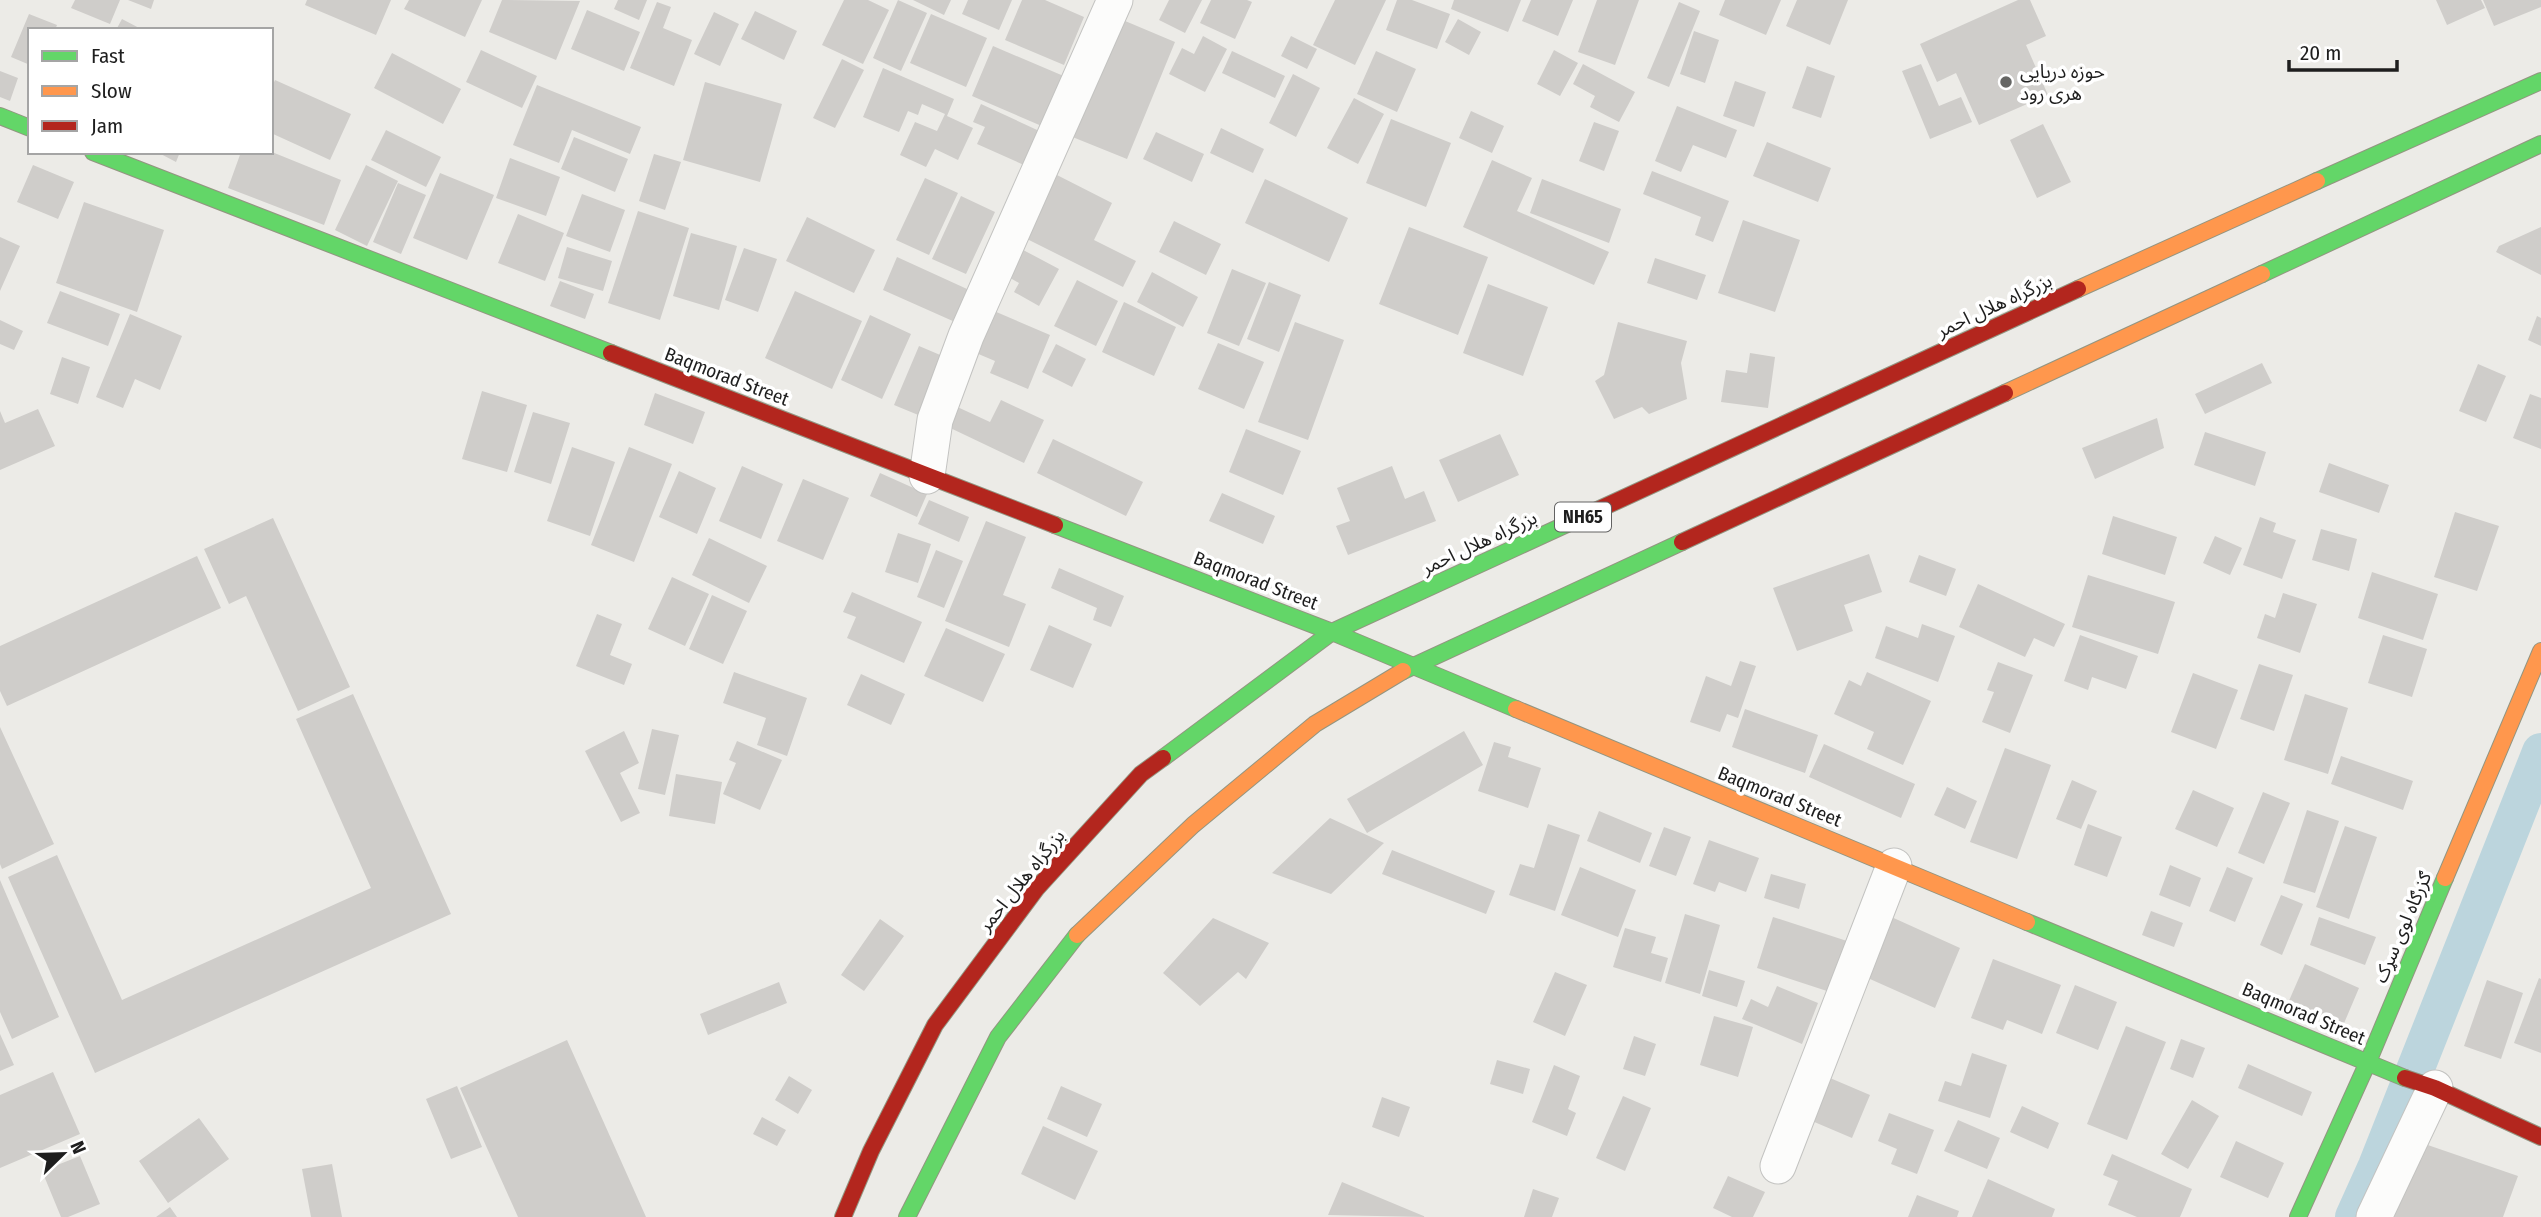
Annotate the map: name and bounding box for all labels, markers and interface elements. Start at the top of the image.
legend [28,28,273,154]
scale bar [2289,28,2398,72]
text: 20 m [2300,40,2341,66]
text: Fast [91,43,125,69]
place label: حوزه دریایی هری رود [2020,60,2105,105]
marker: حوزه دریایی هری رود [1998,74,2014,90]
text: Slow [91,78,132,104]
text: Jam [91,113,123,139]
street label: بزرگراه هلال احمر [1932,269,2056,343]
street label: Baqmorad Street [661,342,793,411]
road number: NH65 [1555,503,1611,532]
street label: بزرگراه هلال احمر [1417,506,1541,580]
street label: Baqmorad Street [1190,546,1322,615]
street label: Baqmorad Street [1715,761,1846,832]
street label: بزرگراه هلال احمر [973,825,1070,937]
street label: ګزرګاه لوی سړک [2369,867,2437,986]
street label: Baqmorad Street [2239,977,2369,1050]
north arrow [28,1119,98,1189]
text: N [65,1138,91,1157]

